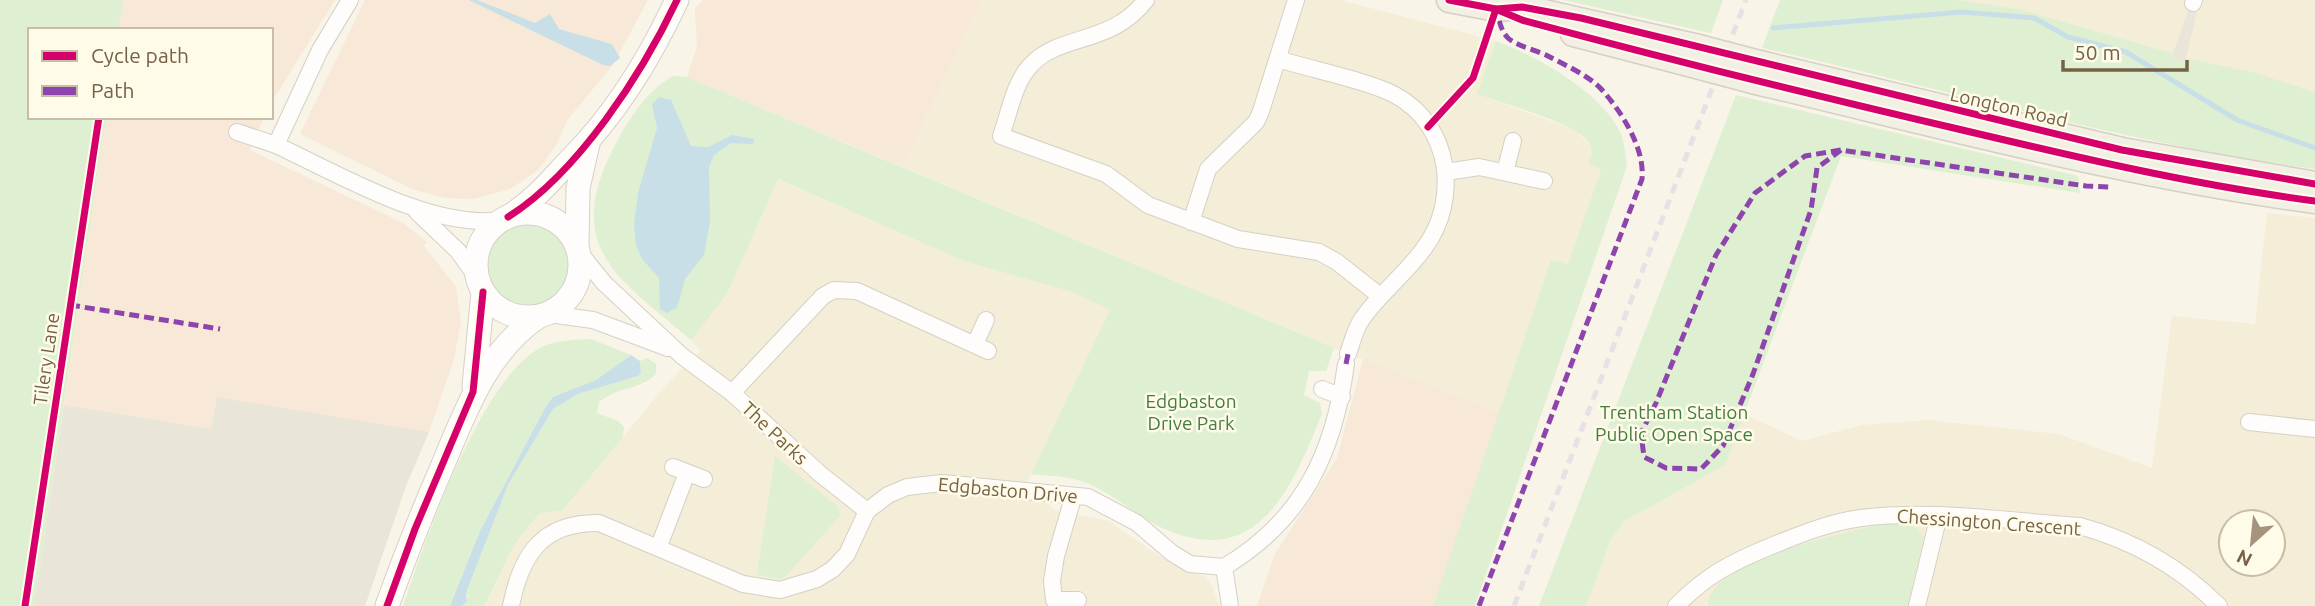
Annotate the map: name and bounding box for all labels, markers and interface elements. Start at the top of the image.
legend [28,28,273,119]
scale bar [2063,28,2187,72]
text: 50 m [2074,40,2121,64]
text: Cycle path [91,43,189,67]
text: Path [91,78,134,102]
street label: Longton Road [1948,83,2070,131]
street label: Tilery Lane [29,311,63,407]
park label: Edgbaston Drive Park [1145,390,1237,434]
street label: The Parks [737,397,813,469]
park label: Trentham Station Public Open Space [1595,401,1753,445]
street label: Edgbaston Drive [937,473,1079,507]
street label: Chessington Crescent [1896,505,2082,539]
north arrow [2217,508,2287,578]
text: N [2233,545,2256,571]

